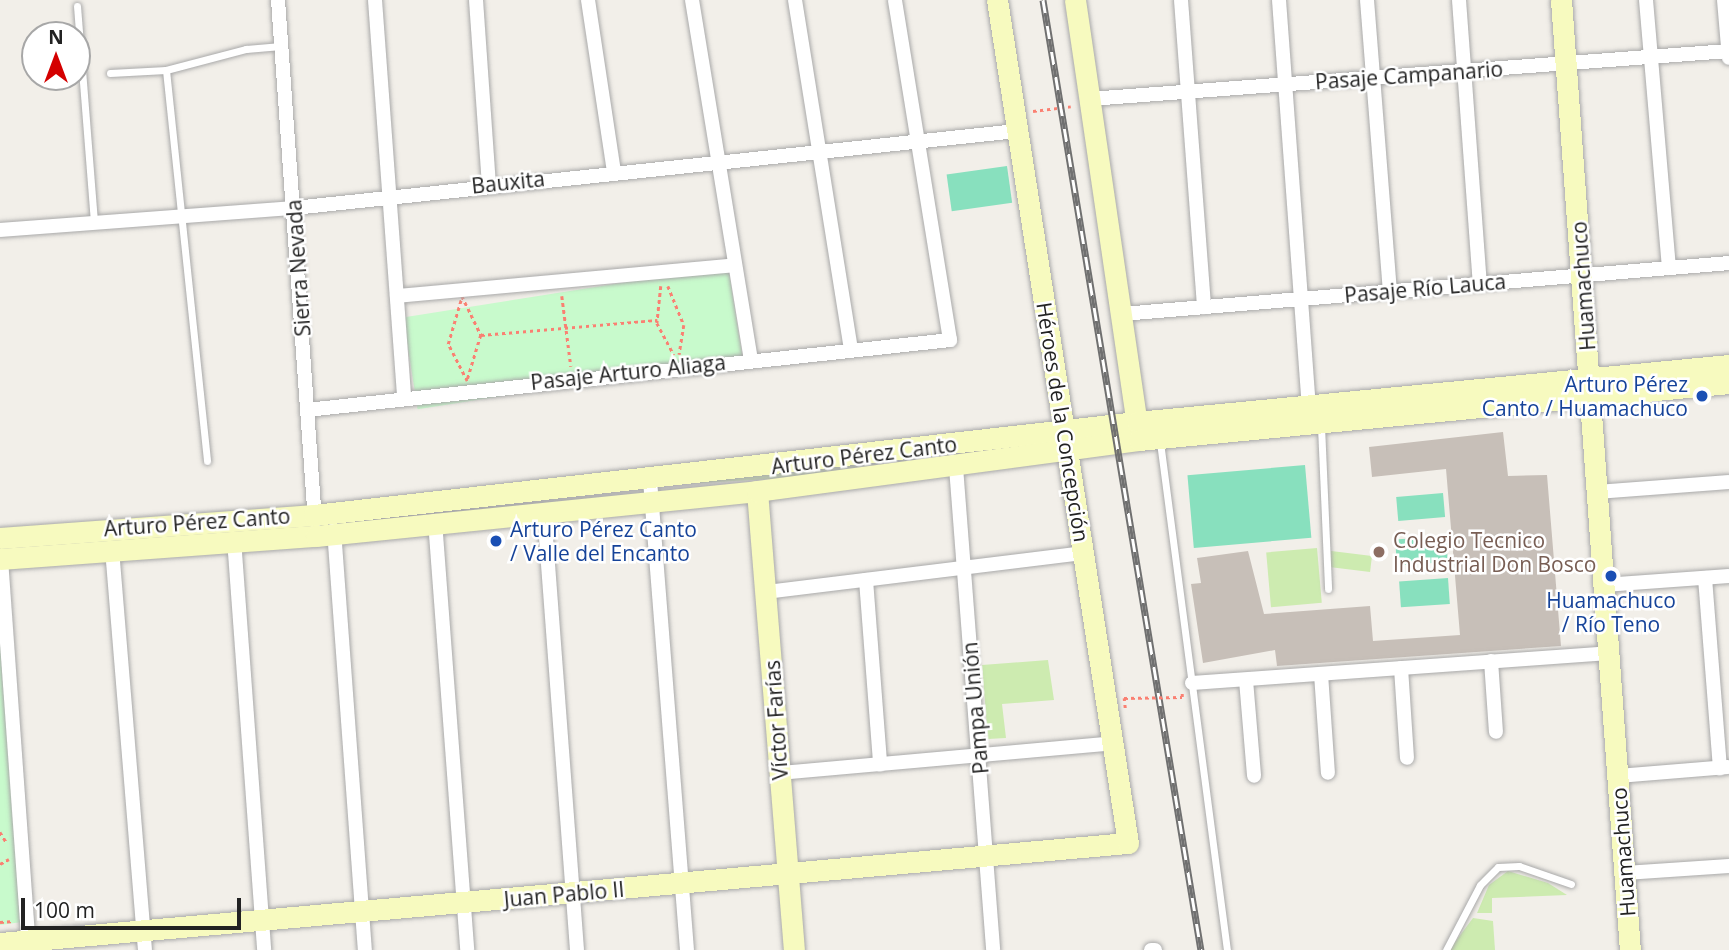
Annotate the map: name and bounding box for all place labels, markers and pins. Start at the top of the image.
place label: Arturo Pérez Canto / Huamachuco [1482,371,1688,421]
marker: Arturo Pérez Canto / Huamachuco [1694,388,1710,404]
place label: Arturo Pérez Canto / Valle del Encanto [510,516,697,566]
place label: Colegio Tecnico Industrial Don Bosco [1393,527,1596,577]
marker: Arturo Pérez Canto / Valle del Encanto [488,533,504,549]
marker: Colegio Tecnico Industrial Don Bosco [1371,544,1387,560]
marker: Huamachuco / Río Teno [1603,568,1619,584]
place label: Huamachuco / Río Teno [1546,587,1676,637]

